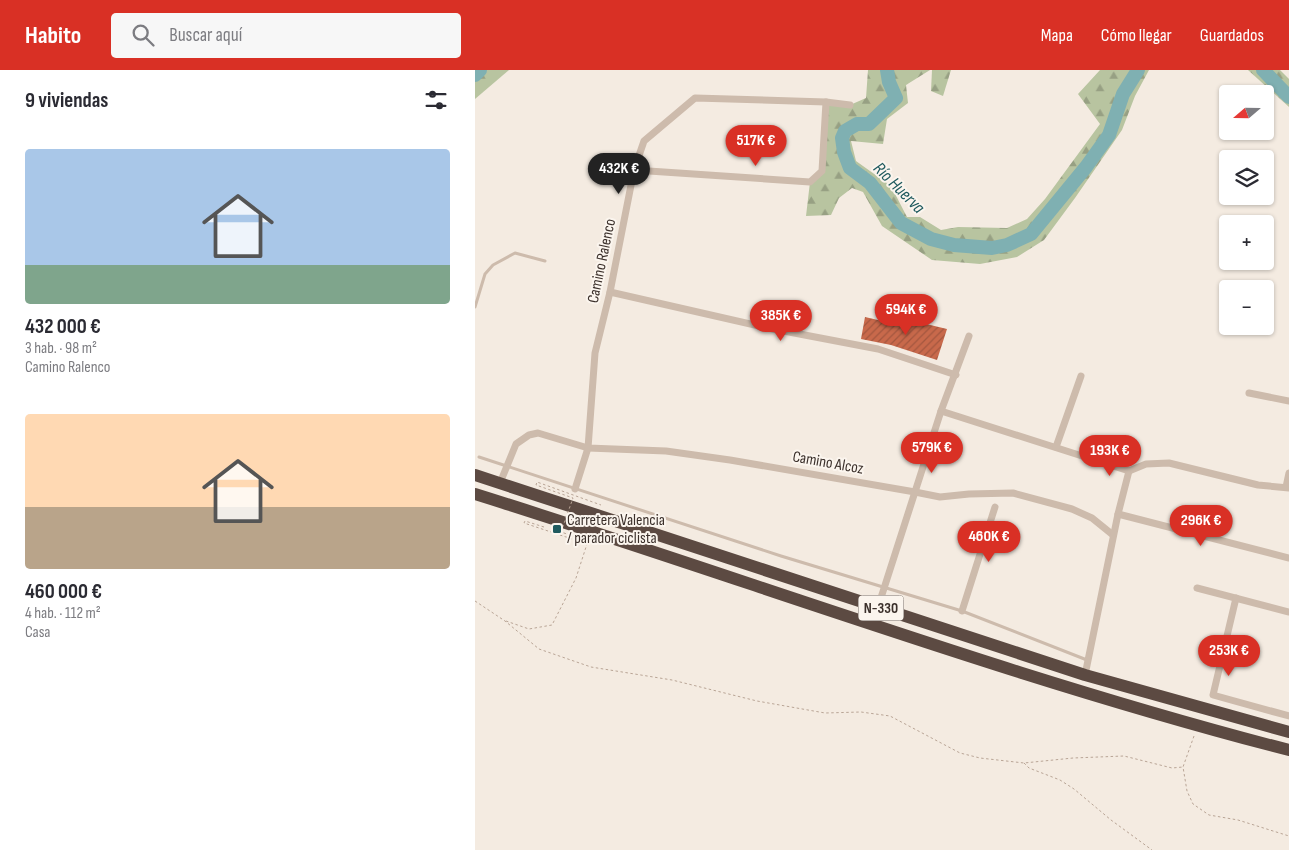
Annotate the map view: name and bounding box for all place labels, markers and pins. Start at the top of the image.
pin: 517K € [715,124,797,167]
pin: 432K € [578,152,660,195]
pin: 594K € [865,294,947,336]
pin: 385K € [740,300,822,342]
pin: 579K € [891,432,973,474]
pin: 193K € [1069,434,1151,477]
pin: 296K € [1160,504,1242,547]
place label: Carretera Valencia / parador ciclista [567,511,665,548]
pin: 460K € [948,520,1030,563]
marker: Carretera Valencia / parador ciclista [551,523,563,535]
pin: 253K € [1188,634,1270,677]

